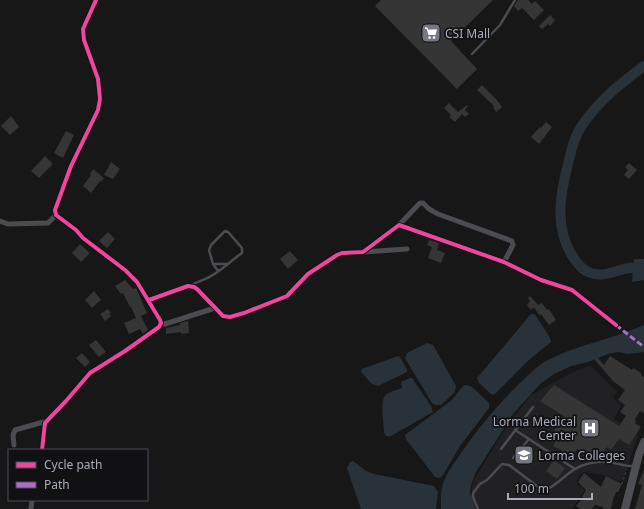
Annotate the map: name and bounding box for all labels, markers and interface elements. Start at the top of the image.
supermarket icon: CSI Mall [420,22,442,44]
place label: CSI Mall [445,25,490,42]
place label: Lorma Medical Center [493,413,576,444]
hospital icon: Lorma Medical Center [579,417,601,439]
school or university icon: Lorma Colleges [513,444,535,466]
place label: Lorma Colleges [538,447,626,464]
legend [8,449,148,501]
text: Cycle path [44,456,102,473]
scale bar [508,475,592,501]
text: Path [44,476,70,493]
text: 100 m [514,480,549,497]

